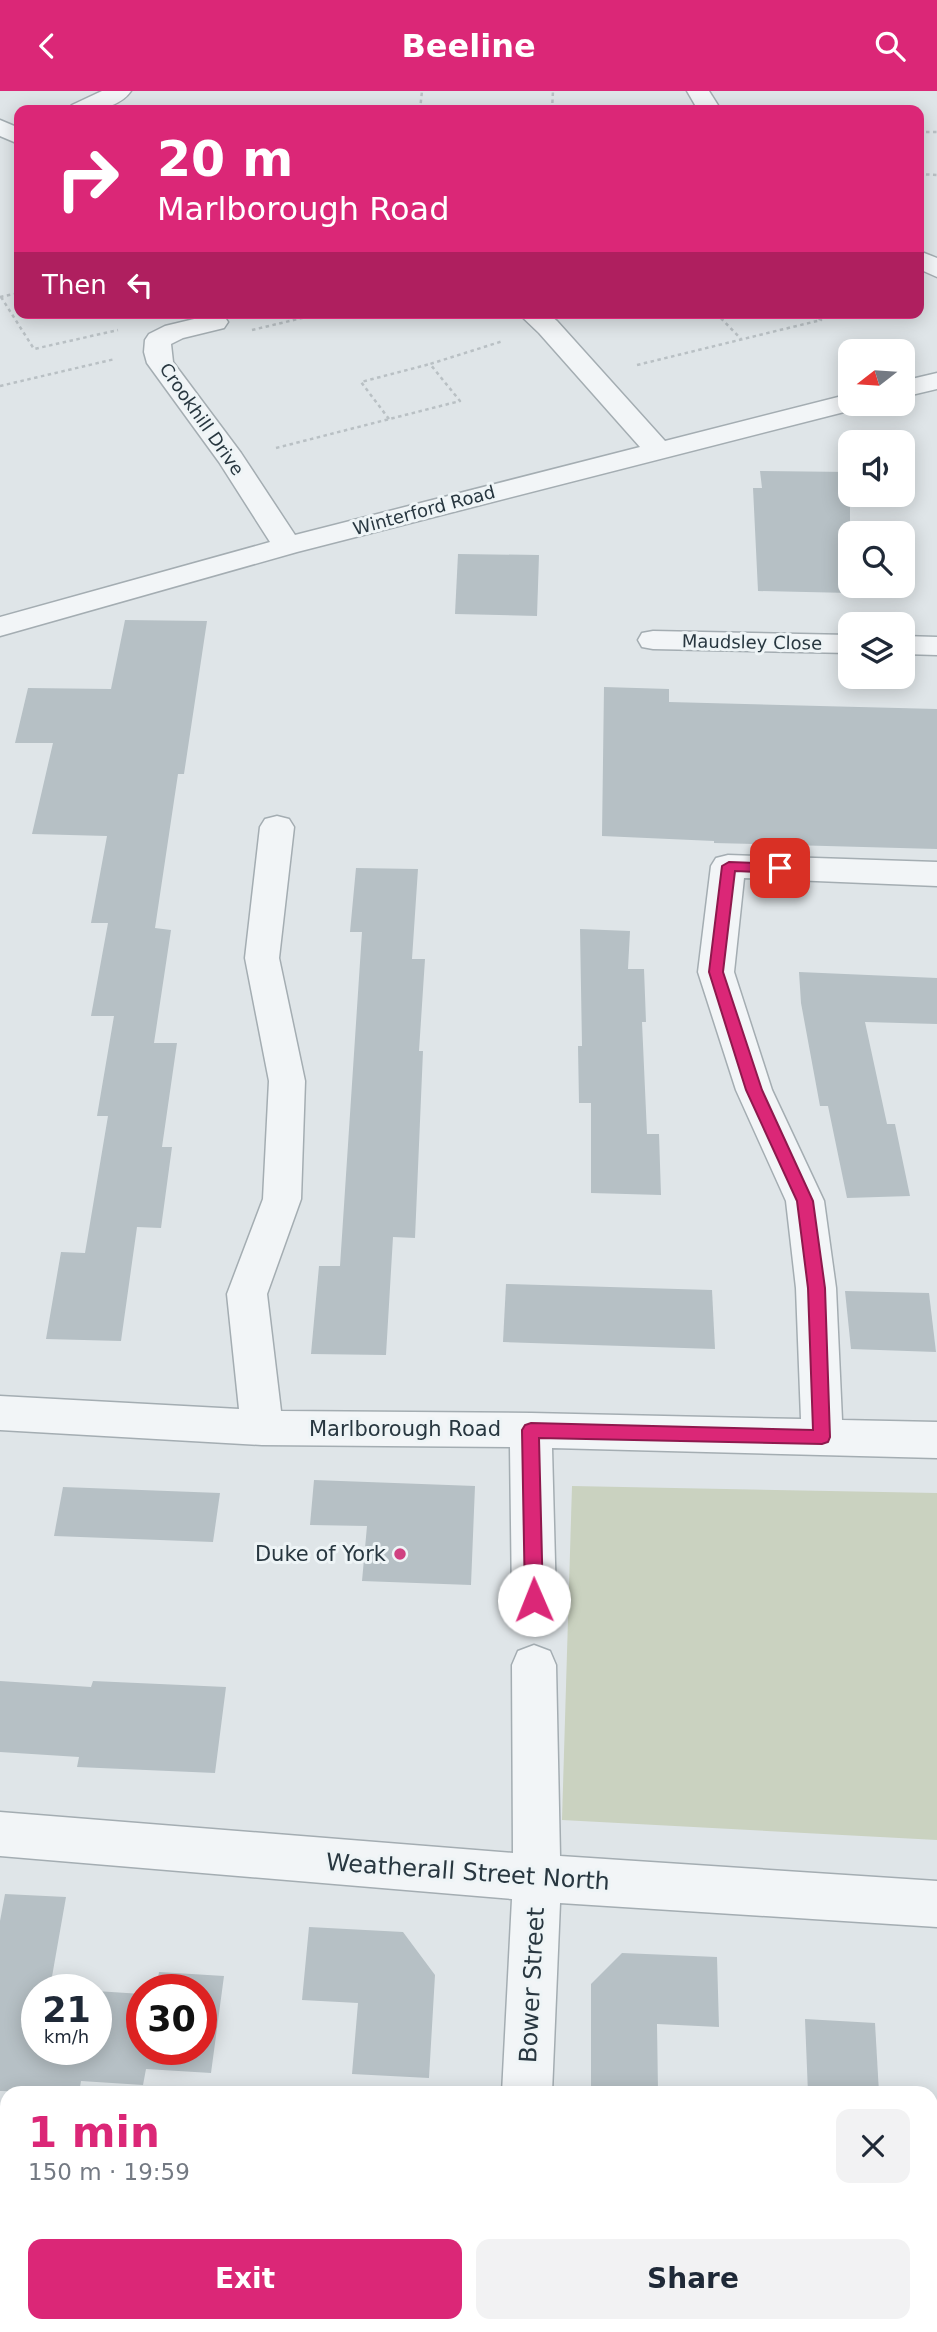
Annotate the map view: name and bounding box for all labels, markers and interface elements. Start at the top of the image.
icon: back [28,27,66,65]
text: Beeline [401,27,536,65]
icon: search [871,27,909,65]
text: 20 m [157,131,293,188]
icon: right [42,133,133,224]
text: Marlborough Road [157,190,450,228]
icon: left [121,266,159,304]
text: Then [42,270,107,300]
north arrow [838,339,915,417]
map controls [838,339,915,689]
street label: Crookhill Drive [155,359,249,479]
button: sound [838,430,915,507]
street label: Winterford Road [351,481,497,539]
button: search [838,521,915,598]
button: layers [838,612,915,689]
street label: Maudsley Close [682,630,822,654]
pin [750,838,810,898]
icon: arrive [761,849,799,887]
street label: Marlborough Road [309,1417,501,1441]
place label: Duke of York [255,1542,387,1566]
marker: Duke of York [392,1546,408,1562]
position arrow [497,1563,571,1637]
street label: Weatherall Street North [325,1848,611,1896]
street label: Bower Street [514,1906,550,2064]
speed limit sign: 30 [126,1974,217,2065]
text: 21 [42,1990,91,2030]
text: km/h [44,2026,89,2047]
text: 1 min [28,2108,160,2157]
button: close [836,2109,910,2183]
text: 150 m · 19:59 [28,2159,190,2185]
button: Exit [28,2239,462,2319]
button: Share [476,2239,910,2319]

